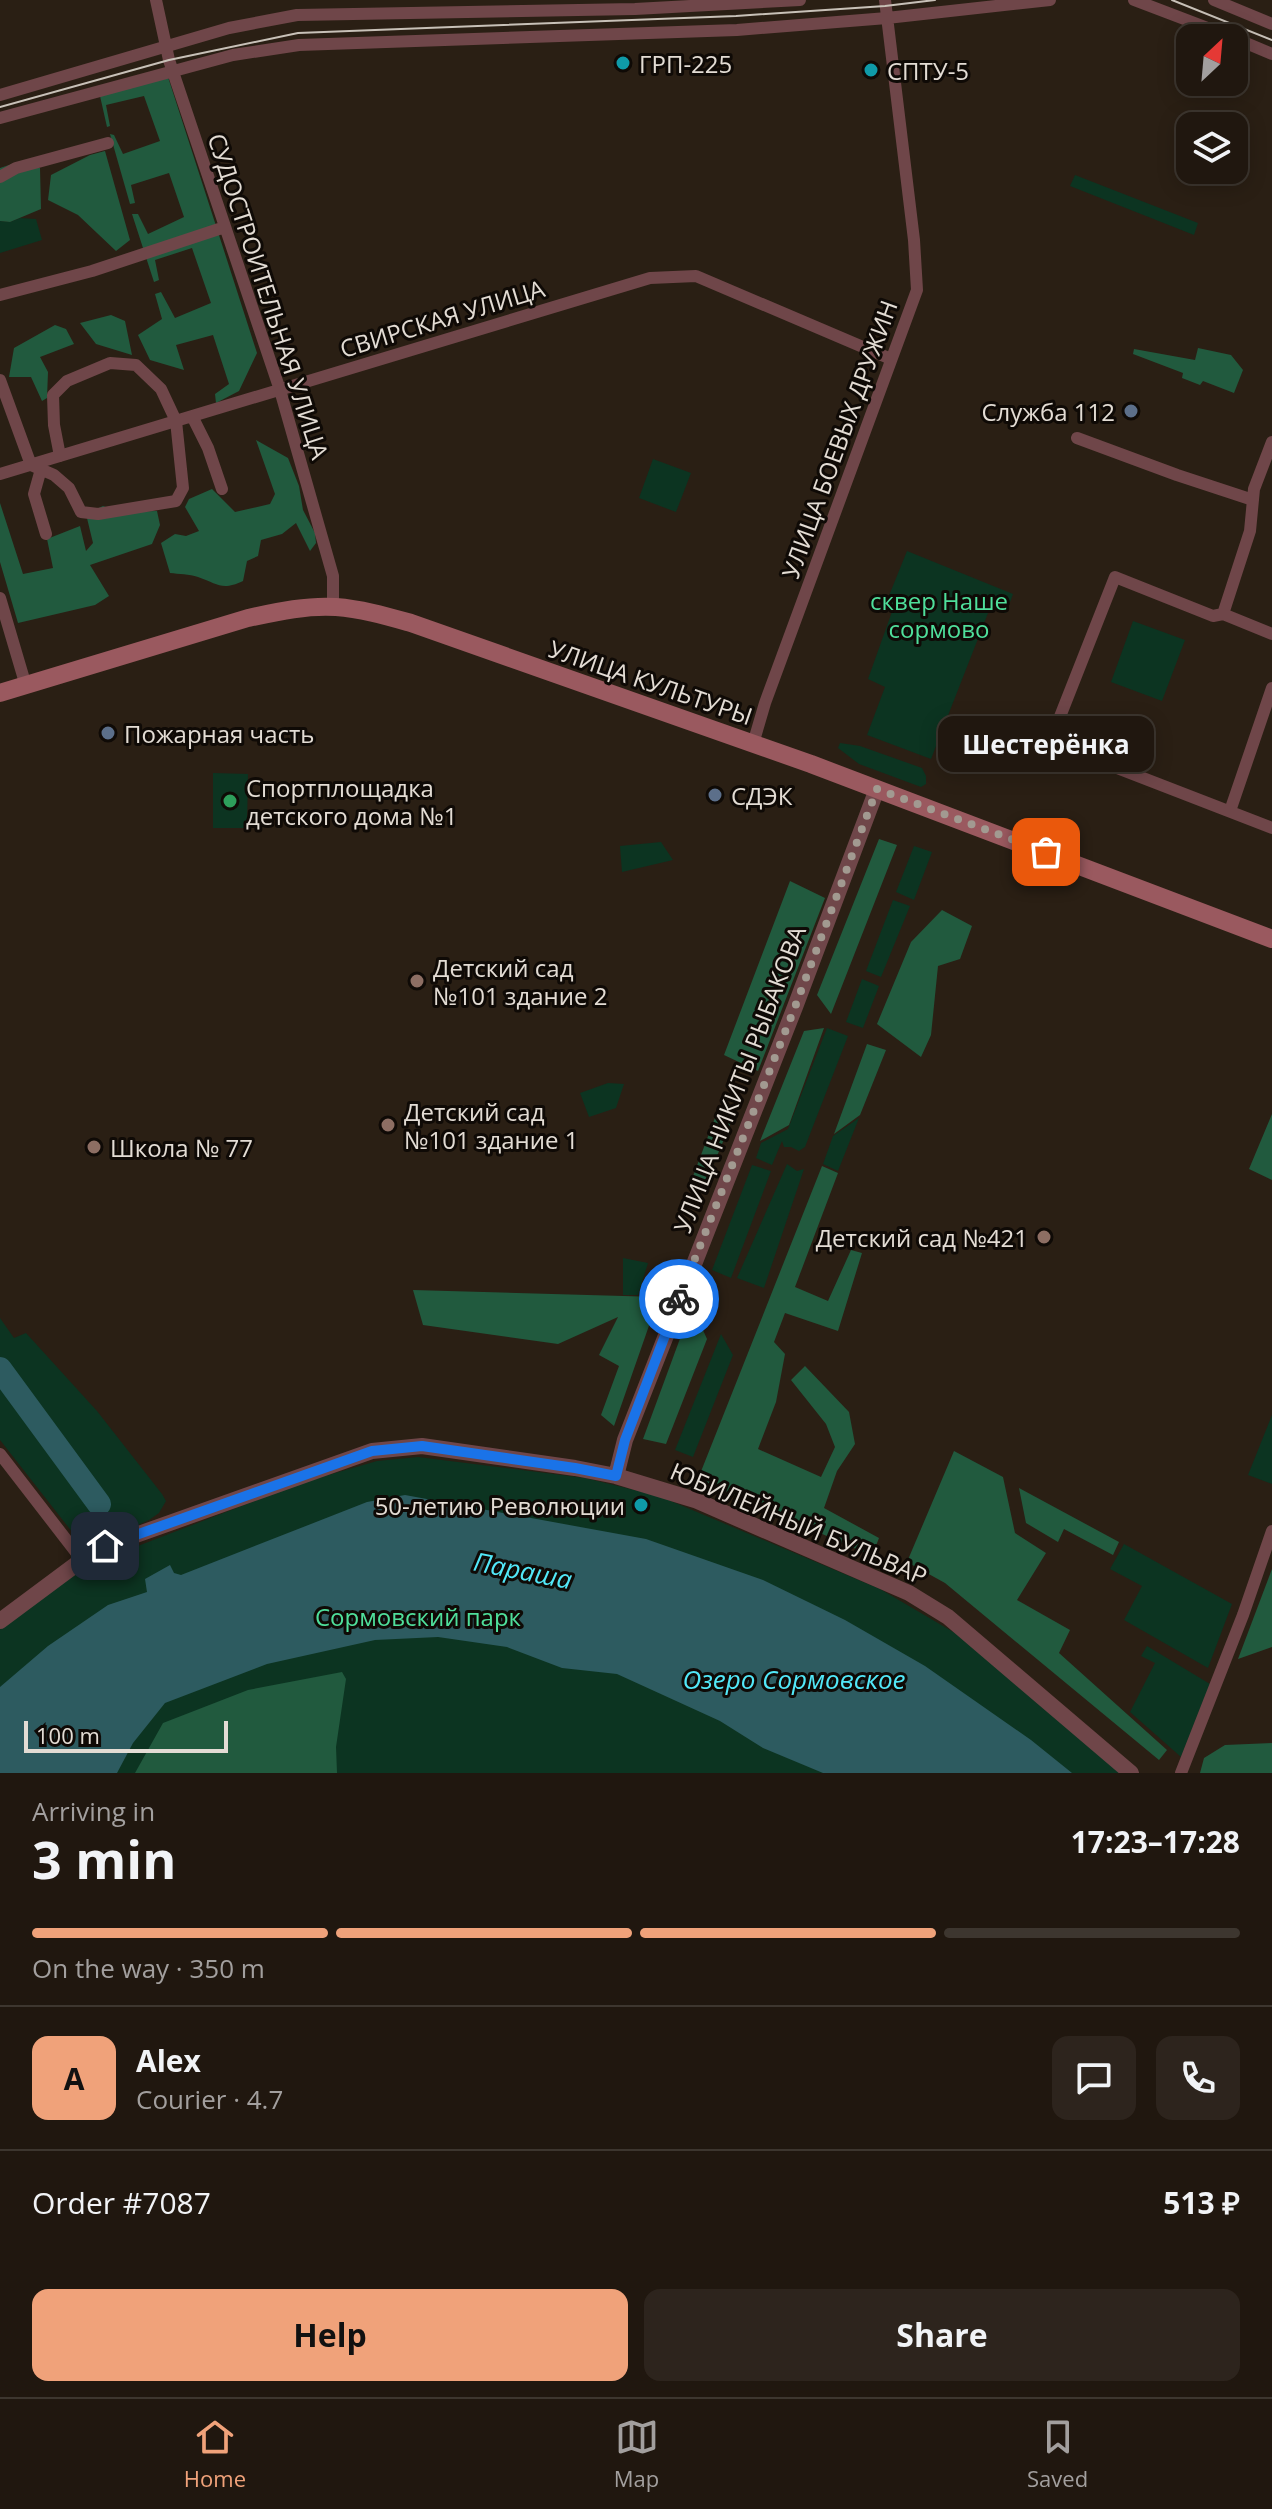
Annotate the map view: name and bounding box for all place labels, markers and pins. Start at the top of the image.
place label: ГРП-225 [639,47,732,80]
marker: ГРП-225 [614,54,632,72]
place label: СПТУ-5 [887,54,969,87]
marker: СПТУ-5 [862,61,880,79]
place label: Служба 112 [981,395,1115,428]
marker: Служба 112 [1122,402,1140,420]
callout: Шестерёнка [938,716,1154,772]
place label: Пожарная часть [124,717,314,750]
marker: Пожарная часть [99,724,117,742]
place label: Спортплощадка детского дома №1 [246,771,458,832]
place label: СДЭК [731,779,793,812]
marker: СДЭК [706,786,724,804]
marker: Спортплощадка детского дома №1 [221,792,239,810]
pin [1012,818,1080,886]
place label: Детский сад №101 здание 2 [433,951,607,1012]
marker: Детский сад №101 здание 2 [408,972,426,990]
place label: Детский сад №101 здание 1 [404,1095,578,1156]
marker: Детский сад №101 здание 1 [379,1116,397,1134]
place label: Школа № 77 [110,1131,253,1164]
marker: Школа № 77 [85,1138,103,1156]
place label: Детский сад №421 [816,1221,1028,1254]
marker: Детский сад №421 [1035,1228,1053,1246]
place label: 50-летию Революции [375,1489,625,1522]
marker: 50-летию Революции [632,1496,650,1514]
pin [71,1512,139,1580]

